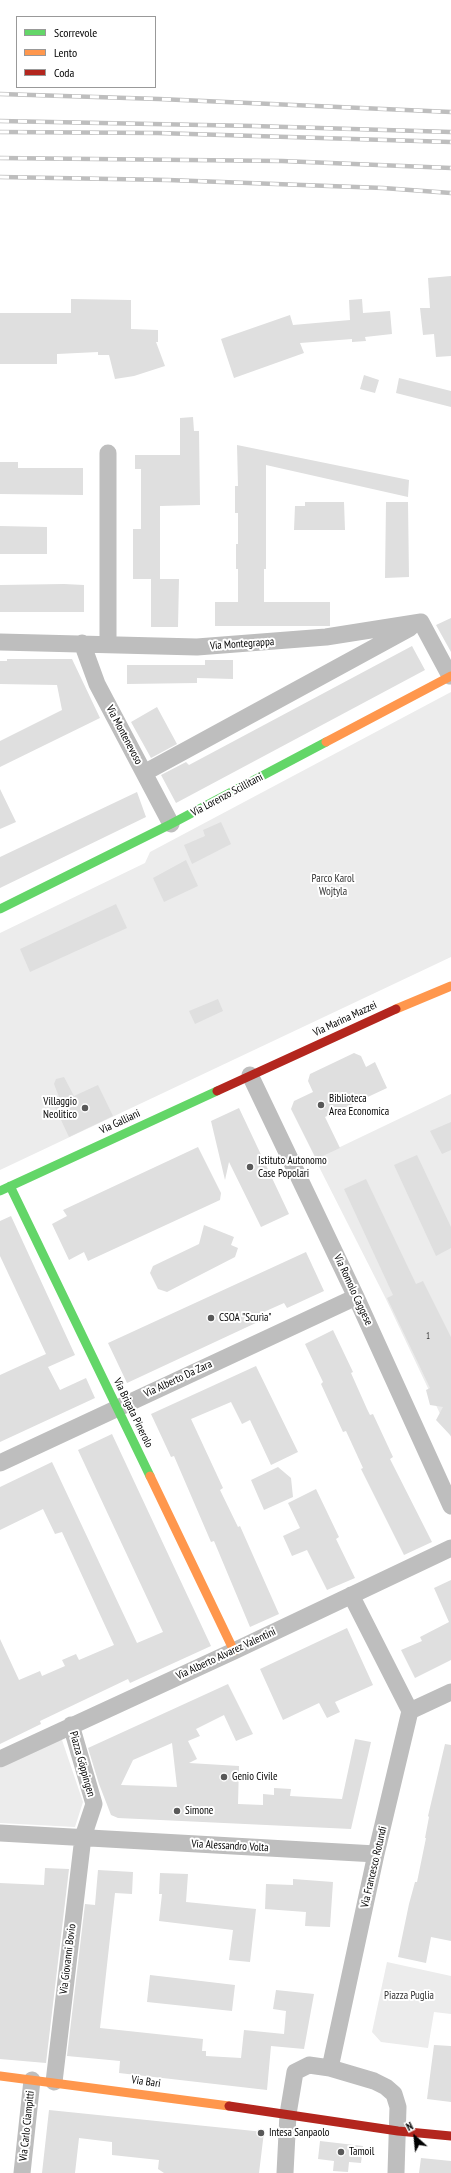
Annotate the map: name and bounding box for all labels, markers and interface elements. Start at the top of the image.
legend [16,16,156,88]
text: Scorrevole [54,25,97,40]
text: Lento [54,45,77,60]
text: Coda [54,65,74,80]
street label: Via Montegrappa [209,635,275,653]
street label: Via Montenevoso [103,703,145,767]
street label: Via Lorenzo Scillitani [189,771,265,819]
park label: Parco Karol Wojtyla [312,872,354,898]
street label: Via Marina Mazzei [311,999,379,1039]
place label: Biblioteca Area Economica [329,1092,389,1118]
place label: Villaggio Neolitico [43,1095,77,1121]
marker: Biblioteca Area Economica [316,1100,326,1110]
marker: Villaggio Neolitico [80,1103,90,1113]
street label: Via Galliani [98,1107,142,1137]
place label: Istituto Autonomo Case Popolari [258,1154,327,1180]
marker: Istituto Autonomo Case Popolari [245,1162,255,1172]
street label: Via Romolo Caggese [331,1252,375,1328]
place label: CSOA "Scurìa" [219,1311,271,1325]
marker: CSOA "Scurìa" [206,1313,216,1323]
house number: 1 [426,1331,430,1341]
street label: Via Alberto Da Zara [142,1357,214,1401]
street label: Via Brigata Pinerolo [111,1376,155,1450]
street label: Via Alberto Alvarez Valentini [174,1625,278,1683]
street label: Piazza Göppingen [66,1730,98,1798]
place label: Genio Civile [232,1770,277,1784]
marker: Genio Civile [219,1772,229,1782]
place label: Simone [185,1804,213,1818]
marker: Simone [172,1806,182,1816]
street label: Via Francesco Rotundi [358,1825,390,1909]
street label: Via Alessandro Volta [191,1837,269,1855]
street label: Via Giovanni Bovio [57,1923,79,1995]
park label: Piazza Puglia [384,1989,434,2003]
street label: Via Bari [131,2073,161,2091]
street label: Via Carlo Ciampitti [17,2090,37,2162]
north arrow [395,2117,435,2157]
text: N [404,2119,415,2134]
place label: Intesa Sanpaolo [269,2126,330,2140]
marker: Intesa Sanpaolo [256,2128,266,2138]
place label: Tamoil [349,2145,374,2159]
marker: Tamoil [336,2147,346,2157]

